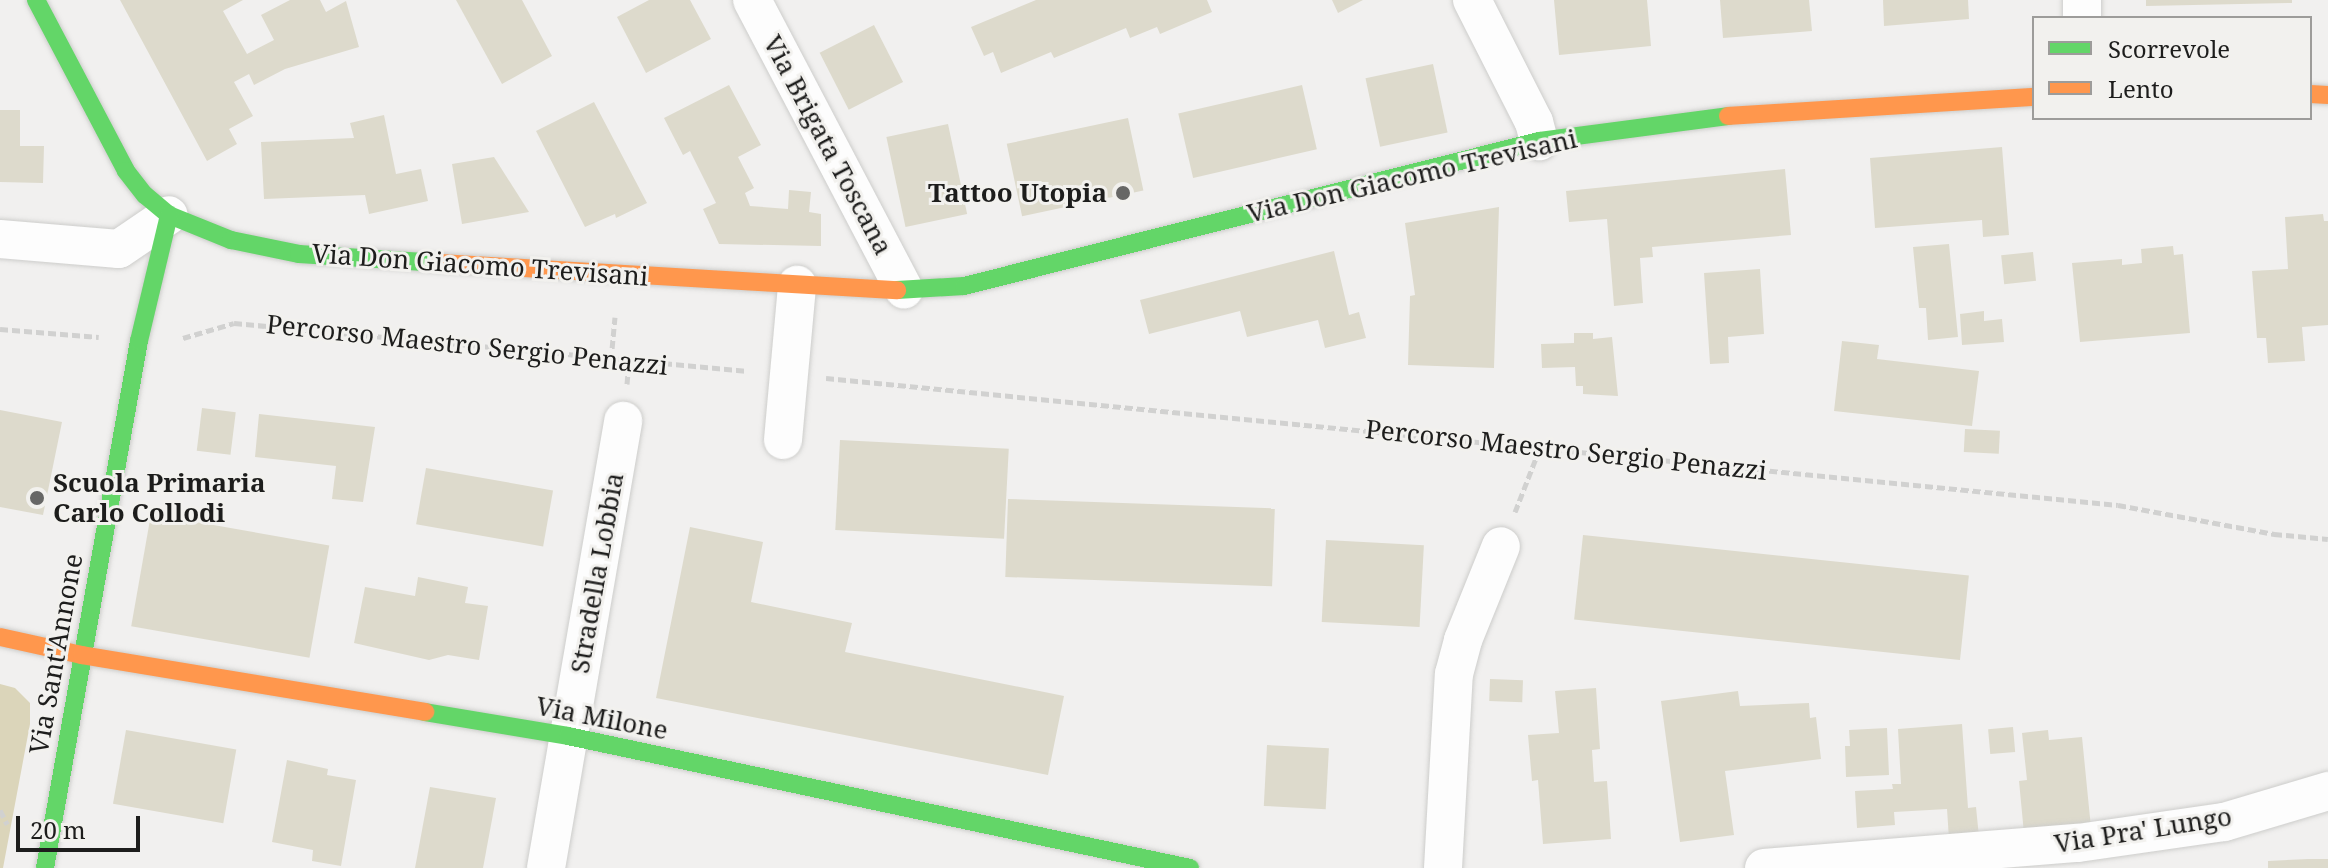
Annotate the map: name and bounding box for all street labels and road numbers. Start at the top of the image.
street label: Via Brigata Toscana [757,30,899,260]
street label: Via Don Giacomo Trevisani [1244,123,1580,229]
street label: Via Don Giacomo Trevisani [311,238,649,292]
street label: Percorso Maestro Sergio Penazzi [265,308,669,382]
street label: Percorso Maestro Sergio Penazzi [1364,413,1768,487]
street label: Stradella Lobbia [564,470,630,676]
street label: Via Sant'Annone [23,551,89,757]
street label: Via Milone [533,690,671,746]
street label: Via Pra' Lungo [2052,801,2234,859]

